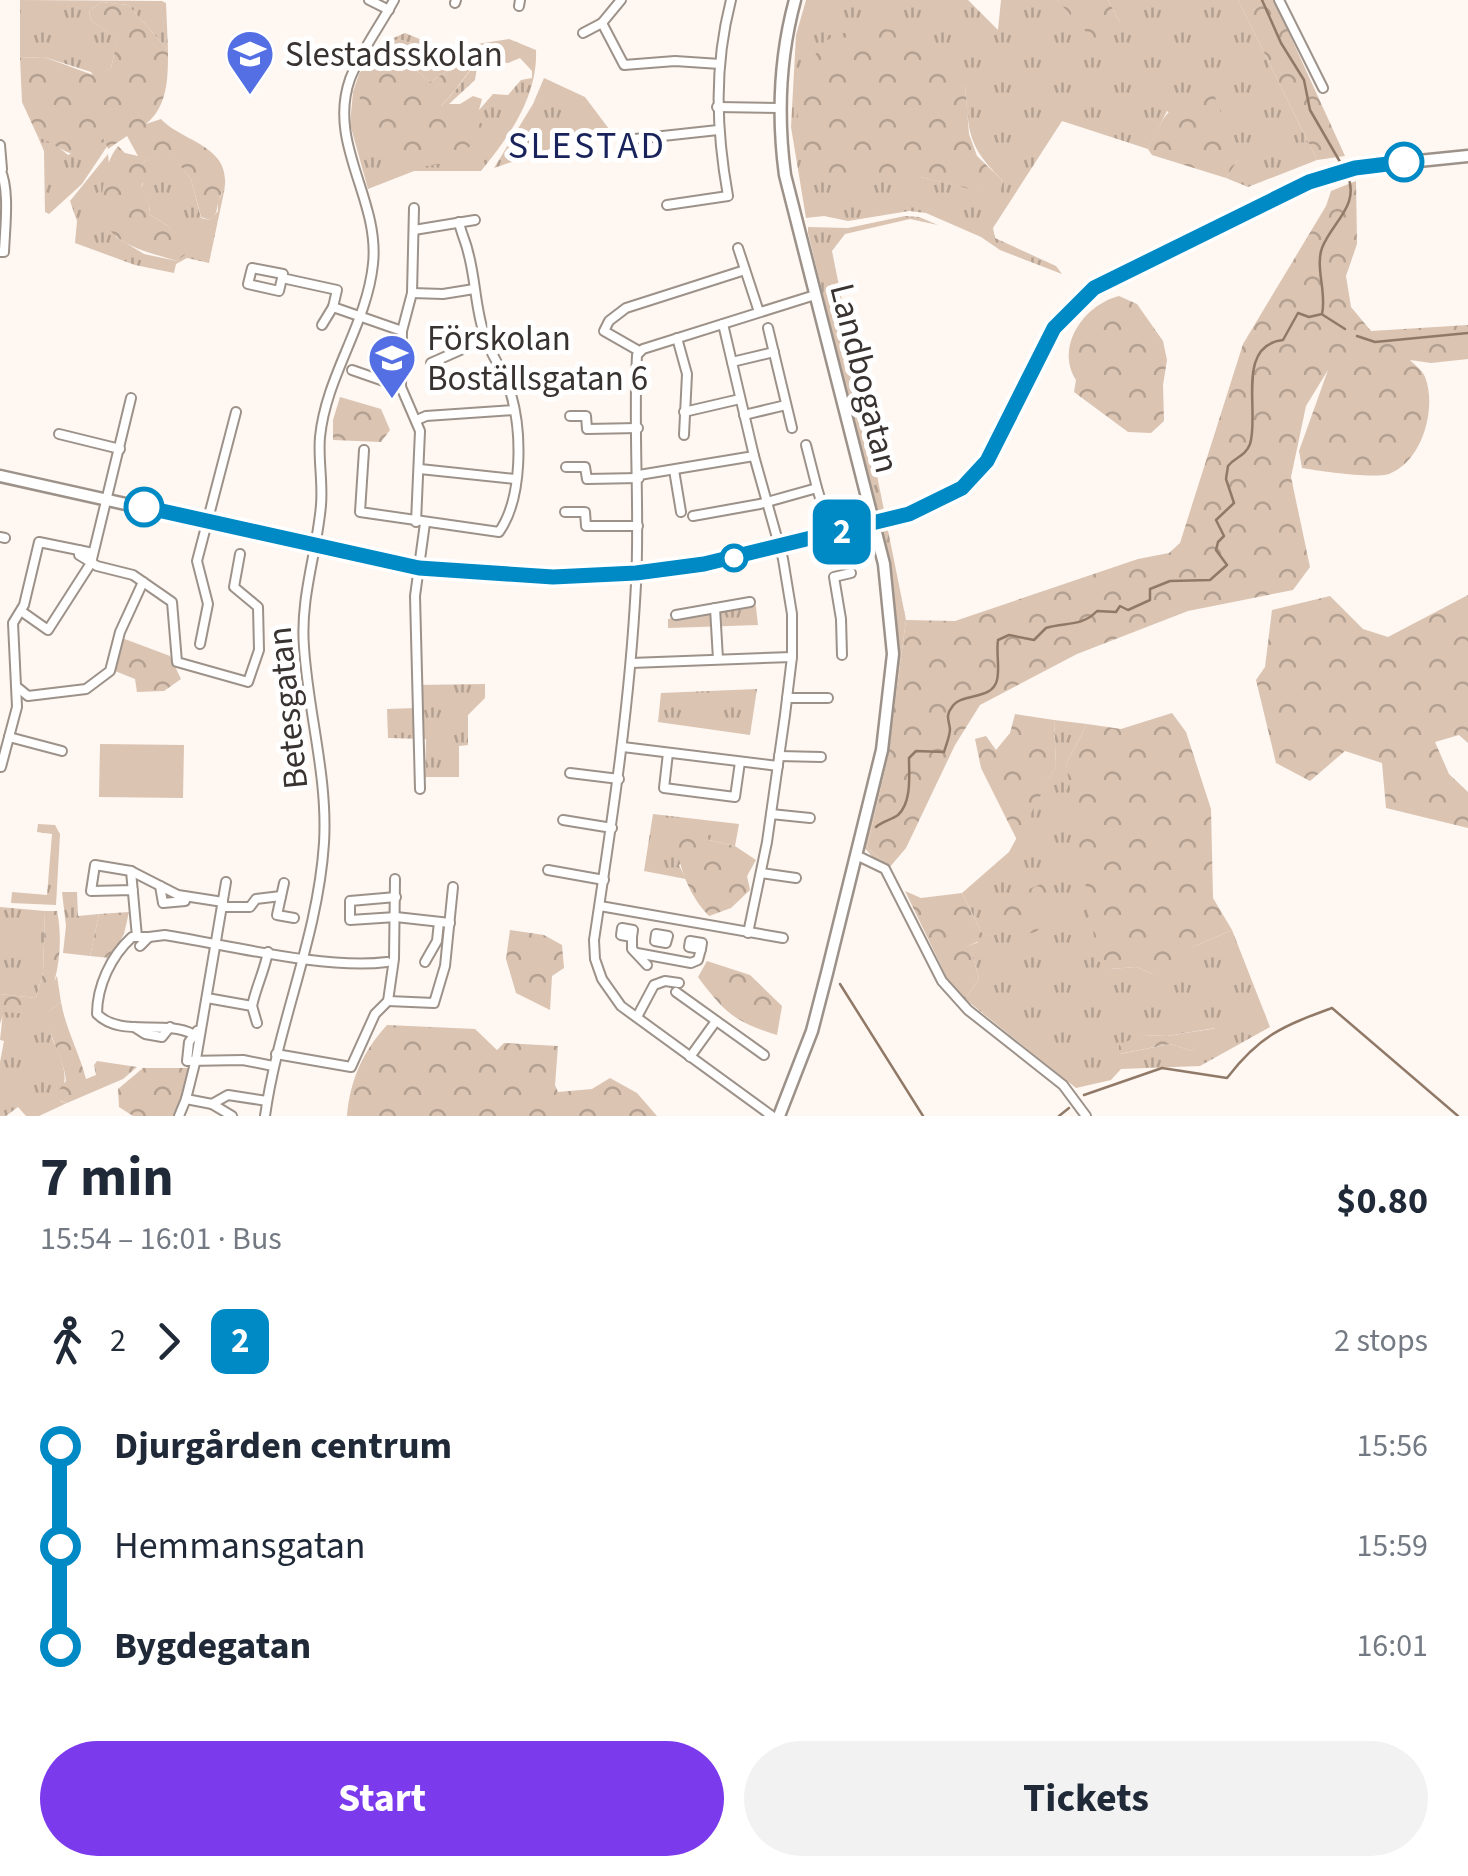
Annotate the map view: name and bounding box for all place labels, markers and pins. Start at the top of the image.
school or university icon: Slestadsskolan [224,28,276,96]
place label: Slestadsskolan [285,30,503,80]
unlabelled marker [1385,143,1423,181]
place label: Förskolan Boställsgatan 6 [427,314,648,404]
school or university icon: Förskolan Boställsgatan 6 [366,332,418,400]
unlabelled marker [125,488,163,526]
unlabelled marker [721,545,747,571]

